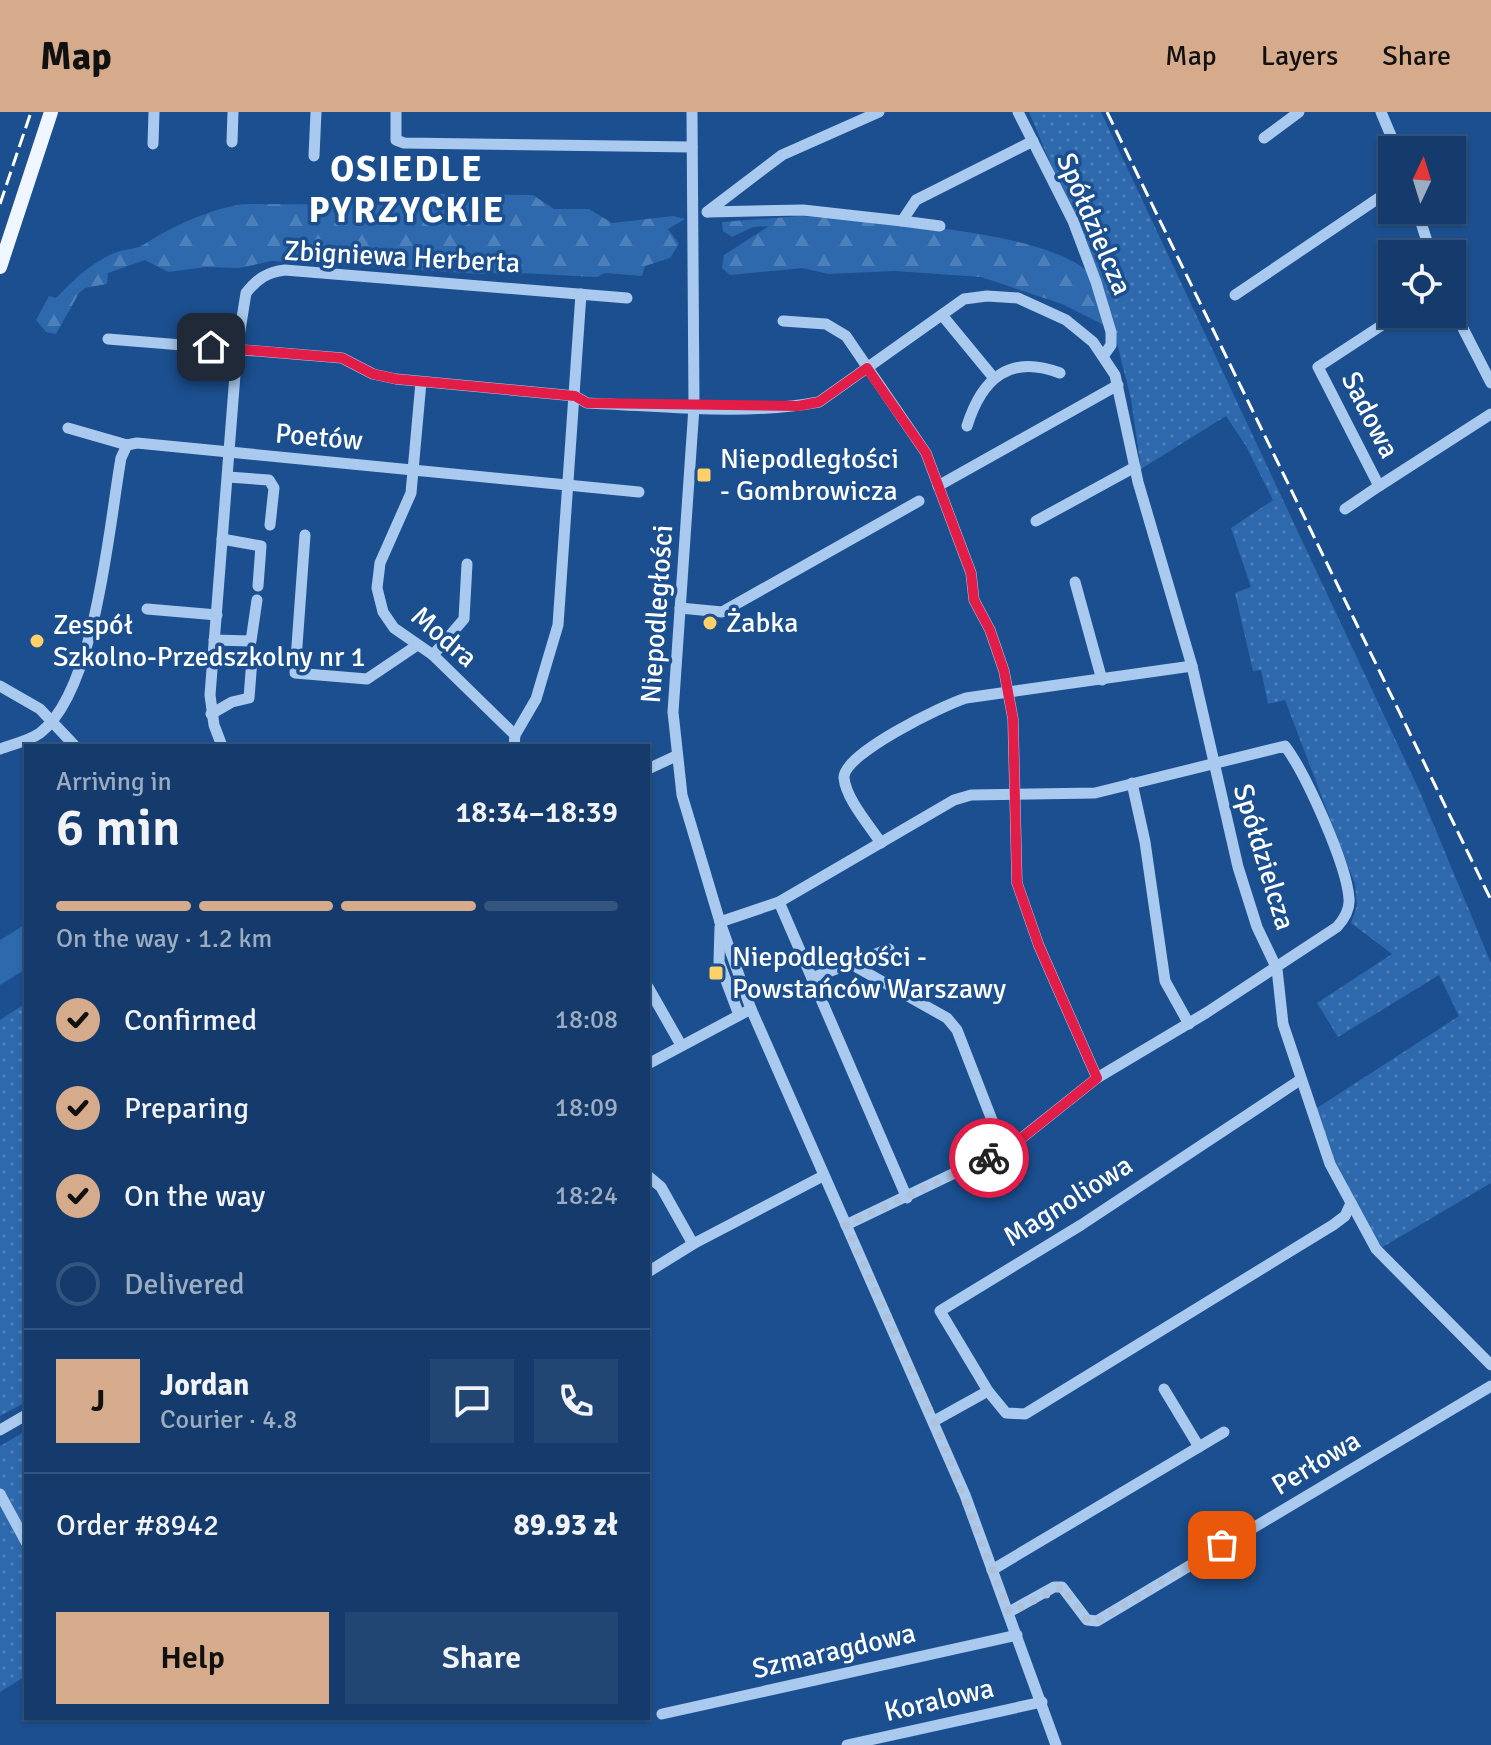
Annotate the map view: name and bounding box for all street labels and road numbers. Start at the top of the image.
street label: Spółdzielcza [1049,148,1139,300]
street label: Zbigniewa Herberta [283,234,521,280]
street label: Sadowa [1334,366,1406,464]
street label: Poetów [274,416,364,458]
street label: Niepodległości [634,524,680,704]
street label: Modra [404,599,484,675]
street label: Spółdzielcza [1226,780,1302,934]
street label: Magnoliowa [997,1148,1139,1254]
street label: Perłowa [1266,1423,1366,1503]
street label: Szmaragdowa [749,1616,919,1686]
street label: Koralowa [881,1671,997,1729]

